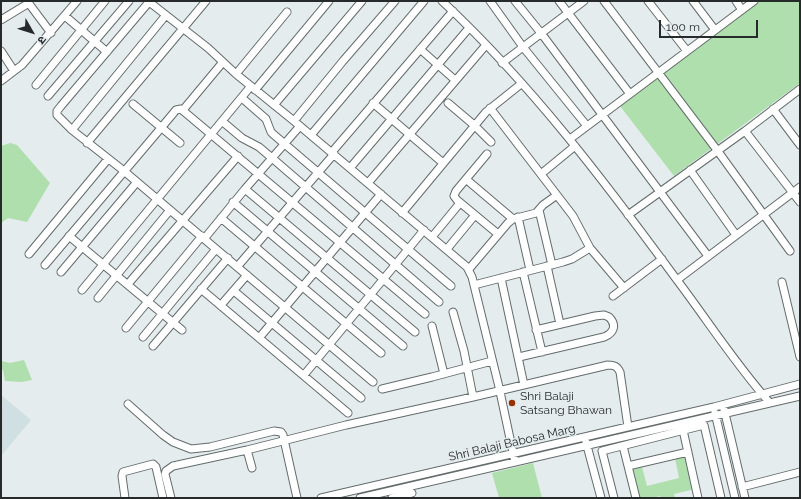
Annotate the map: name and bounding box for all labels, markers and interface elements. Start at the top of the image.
north arrow [12,12,52,52]
scale bar [661,12,760,38]
text: 100 m [666,20,700,34]
text: उ [35,33,49,46]
place label: Shri Balaji Satsang Bhawan [520,389,612,417]
marker: Shri Balaji Satsang Bhawan [507,398,517,408]
street label: Shri Balaji Babosa Marg [447,421,577,465]

